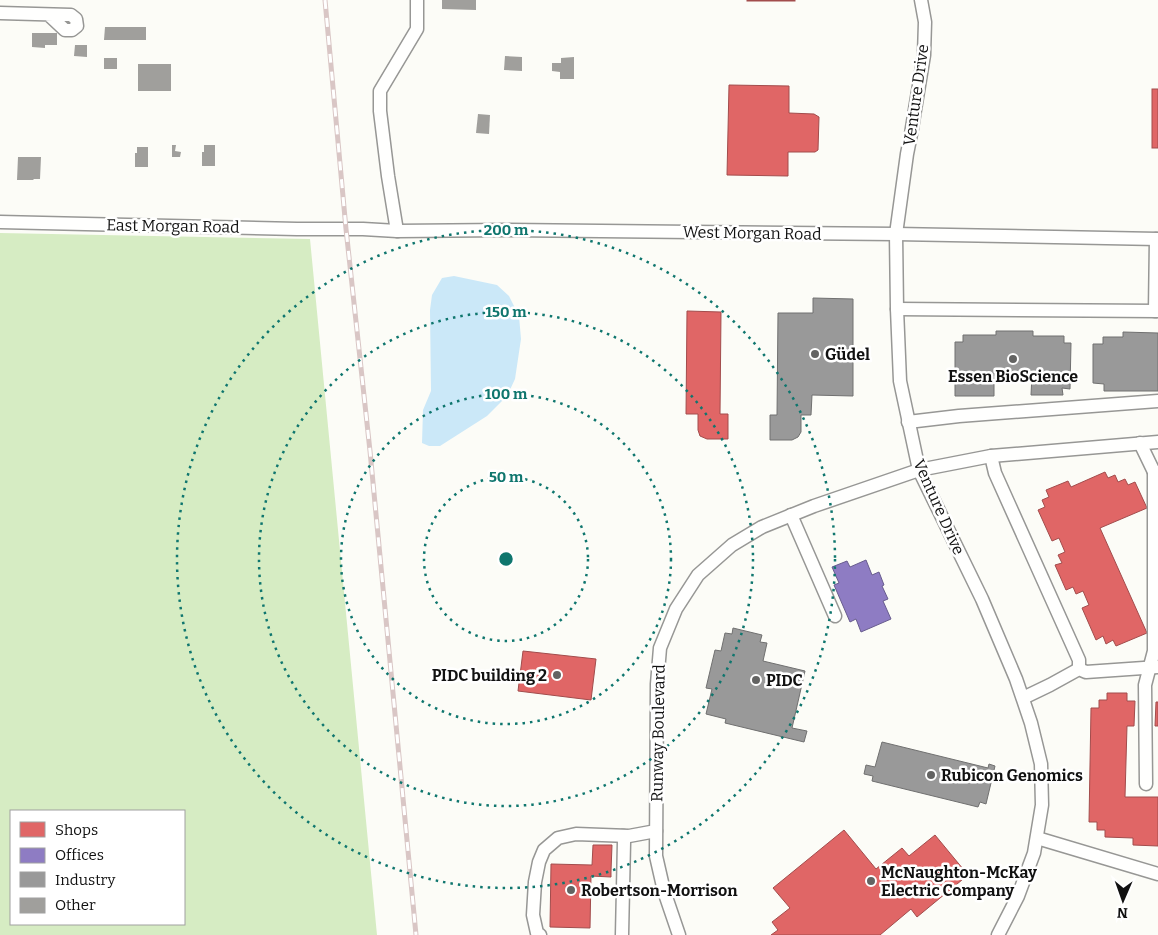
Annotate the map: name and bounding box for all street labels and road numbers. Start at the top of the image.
street label: Venture Drive [899,43,933,147]
street label: East Morgan Road [106,215,240,237]
street label: West Morgan Road [682,222,822,244]
street label: Venture Drive [909,456,969,558]
street label: Runway Boulevard [647,663,669,802]

